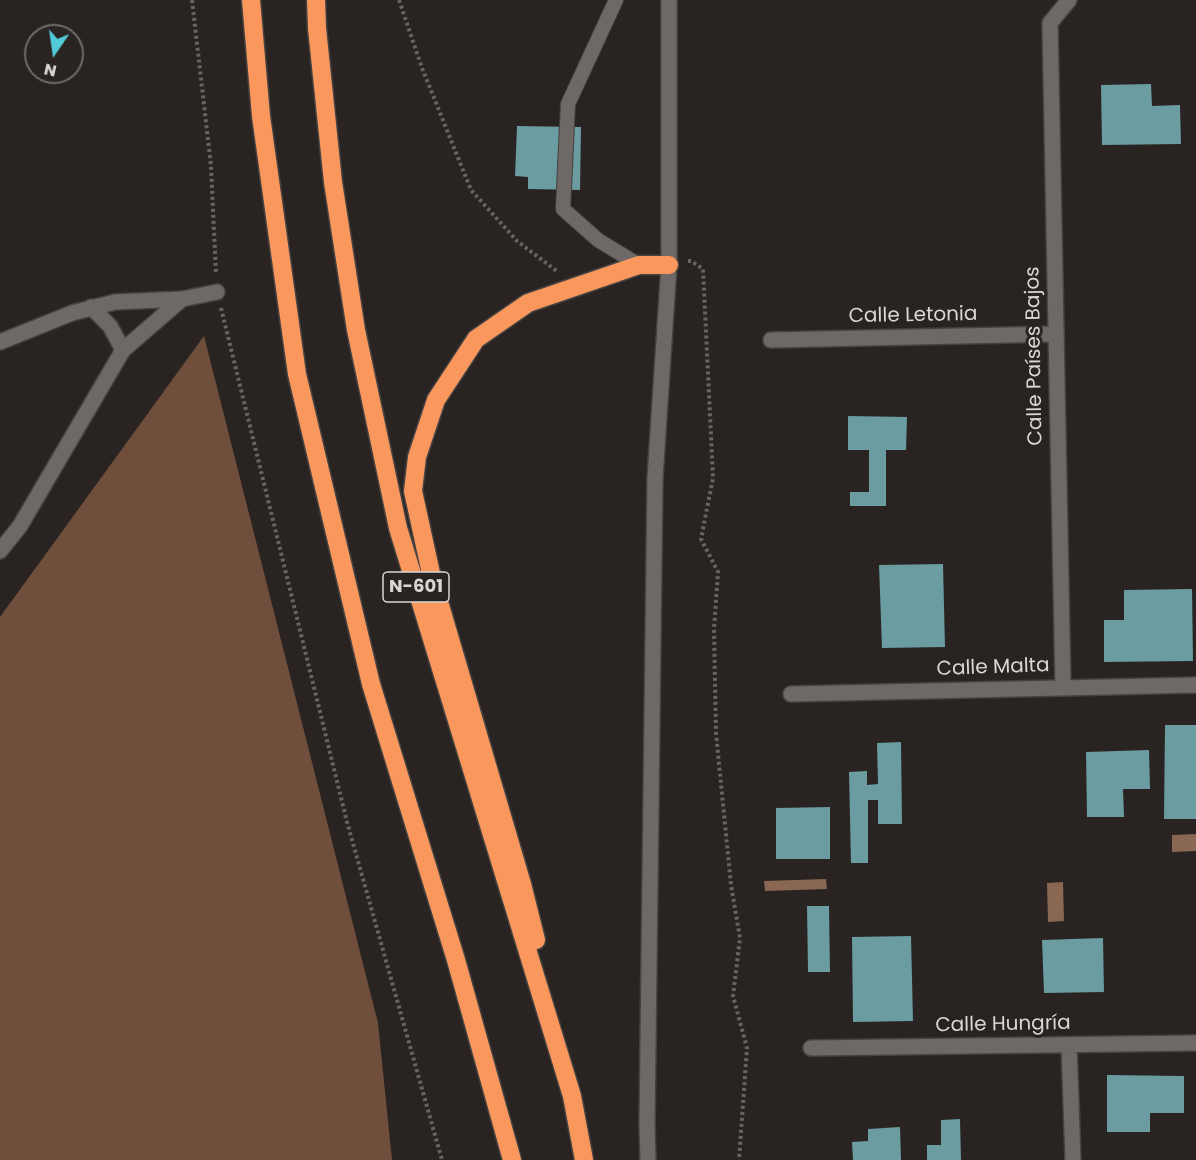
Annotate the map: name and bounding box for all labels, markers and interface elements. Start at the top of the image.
north arrow [24,24,84,84]
text: N [42,58,59,83]
street label: Calle Países Bajos [1021,266,1049,446]
street label: Calle Letonia [848,303,978,329]
road number: N-601 [383,572,449,602]
street label: Calle Malta [936,654,1050,682]
street label: Calle Hungría [935,1012,1071,1038]

